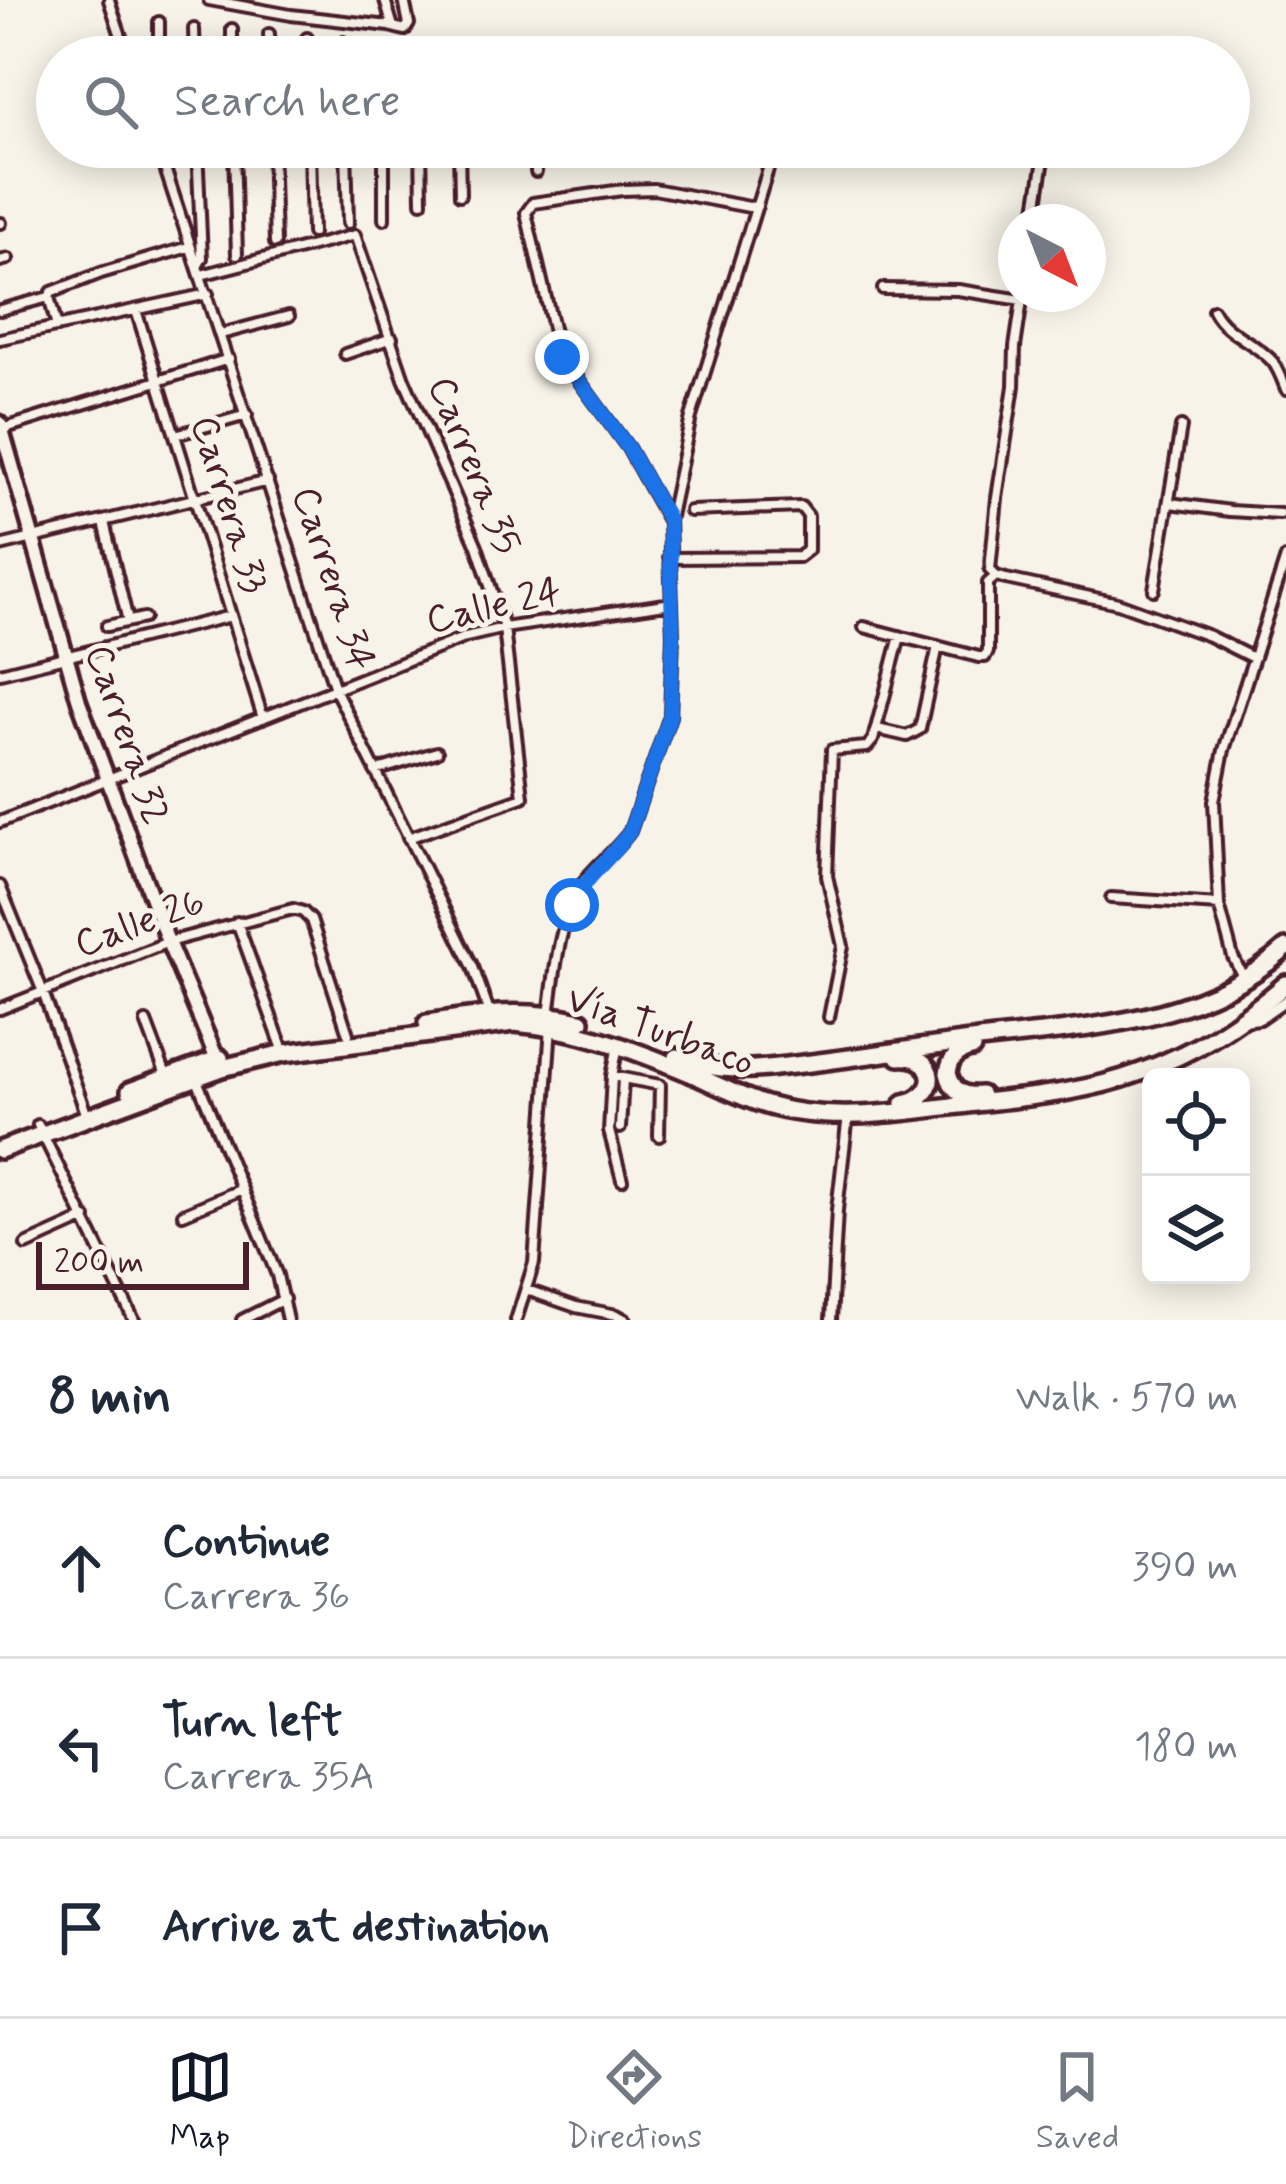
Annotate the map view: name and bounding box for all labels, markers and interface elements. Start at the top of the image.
search box [36,36,1250,168]
icon: search [78,69,144,135]
text: Search here [174,73,401,132]
north arrow [998,204,1106,312]
route end [535,330,589,384]
street label: Carrera 35 [414,370,532,562]
street label: Carrera 33 [177,410,279,600]
street label: Carrera 34 [278,481,386,677]
street label: Calle 24 [421,567,567,647]
street label: Carrera 32 [71,638,181,832]
street label: Calle 26 [68,877,212,971]
route start [545,878,599,932]
street label: Vía Turbaco [559,975,761,1089]
map controls [1142,1068,1250,1284]
button: locate [1142,1068,1250,1176]
button: layers [1142,1176,1250,1284]
scale bar [36,1236,249,1289]
text: 200 m [54,1241,144,1285]
text: 8 min [48,1365,171,1431]
text: Walk · 570 m [1016,1373,1238,1424]
text: Continue [162,1513,330,1572]
icon: ahead [48,1535,114,1601]
text: 390 m [1132,1542,1238,1593]
text: Carrera 36 [162,1572,350,1623]
text: Turn left [162,1693,342,1752]
icon: left [48,1715,114,1781]
text: 180 m [1134,1722,1238,1773]
text: Carrera 35A [162,1752,375,1803]
icon: arrive [48,1895,114,1961]
text: Arrive at destination [162,1898,550,1957]
tab: Map [167,2044,233,2160]
tab: Directions [566,2044,702,2160]
tab: Saved [1036,2044,1119,2160]

